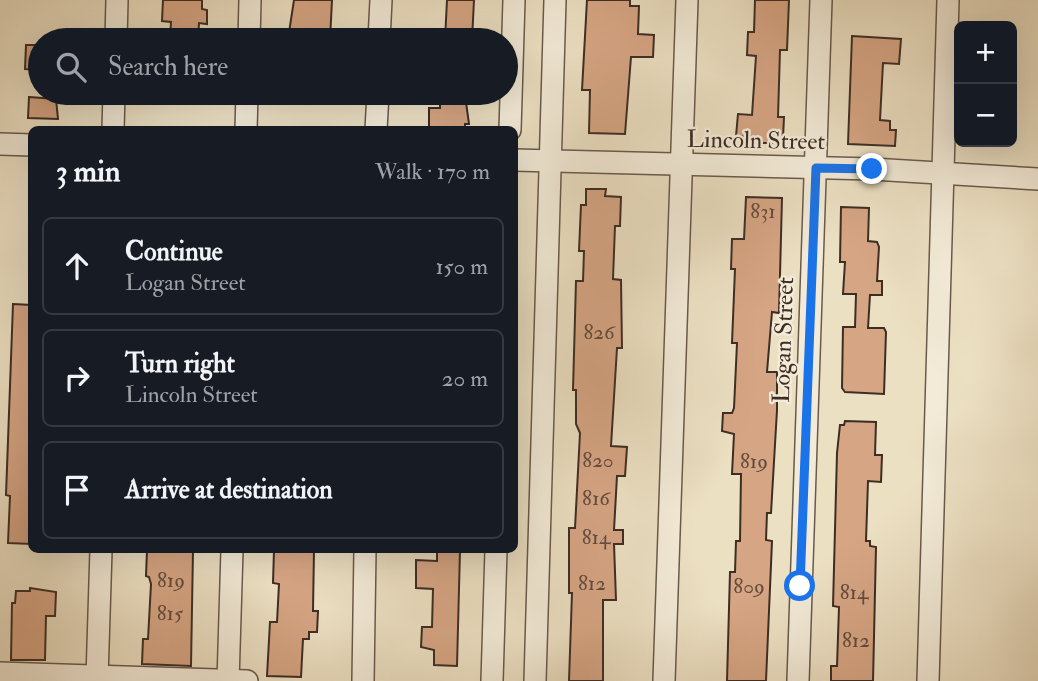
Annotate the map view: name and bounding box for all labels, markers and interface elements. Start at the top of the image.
map controls [954,21,1017,147]
button: + [954,21,1017,84]
search box [28,28,518,105]
icon: search [52,48,90,86]
text: Search here [108,51,228,83]
button: − [954,84,1017,147]
street label: Lincoln Street [686,124,826,157]
text: 3 min [56,153,121,190]
route end [856,153,887,184]
text: Walk · 170 m [375,157,490,186]
house number: 831 [750,198,776,225]
text: Continue [125,236,223,268]
icon: ahead [58,247,96,285]
text: 150 m [435,252,488,281]
text: Logan Street [125,268,246,297]
street label: Logan Street [766,276,801,404]
house number: 826 [583,319,616,346]
text: Turn right [125,348,235,380]
icon: right [58,359,96,397]
text: 20 m [442,364,488,393]
text: Lincoln Street [125,380,258,409]
house number: 820 [582,447,614,474]
house number: 819 [740,448,768,475]
icon: arrive [58,471,96,509]
text: Arrive at destination [125,474,333,506]
house number: 816 [582,485,611,512]
house number: 814 [582,524,612,551]
house number: 819 [157,567,185,594]
house number: 812 [578,570,606,597]
route start [784,570,815,601]
house number: 809 [733,573,765,600]
house number: 814 [840,579,870,606]
house number: 815 [157,600,184,627]
house number: 812 [842,627,870,654]

